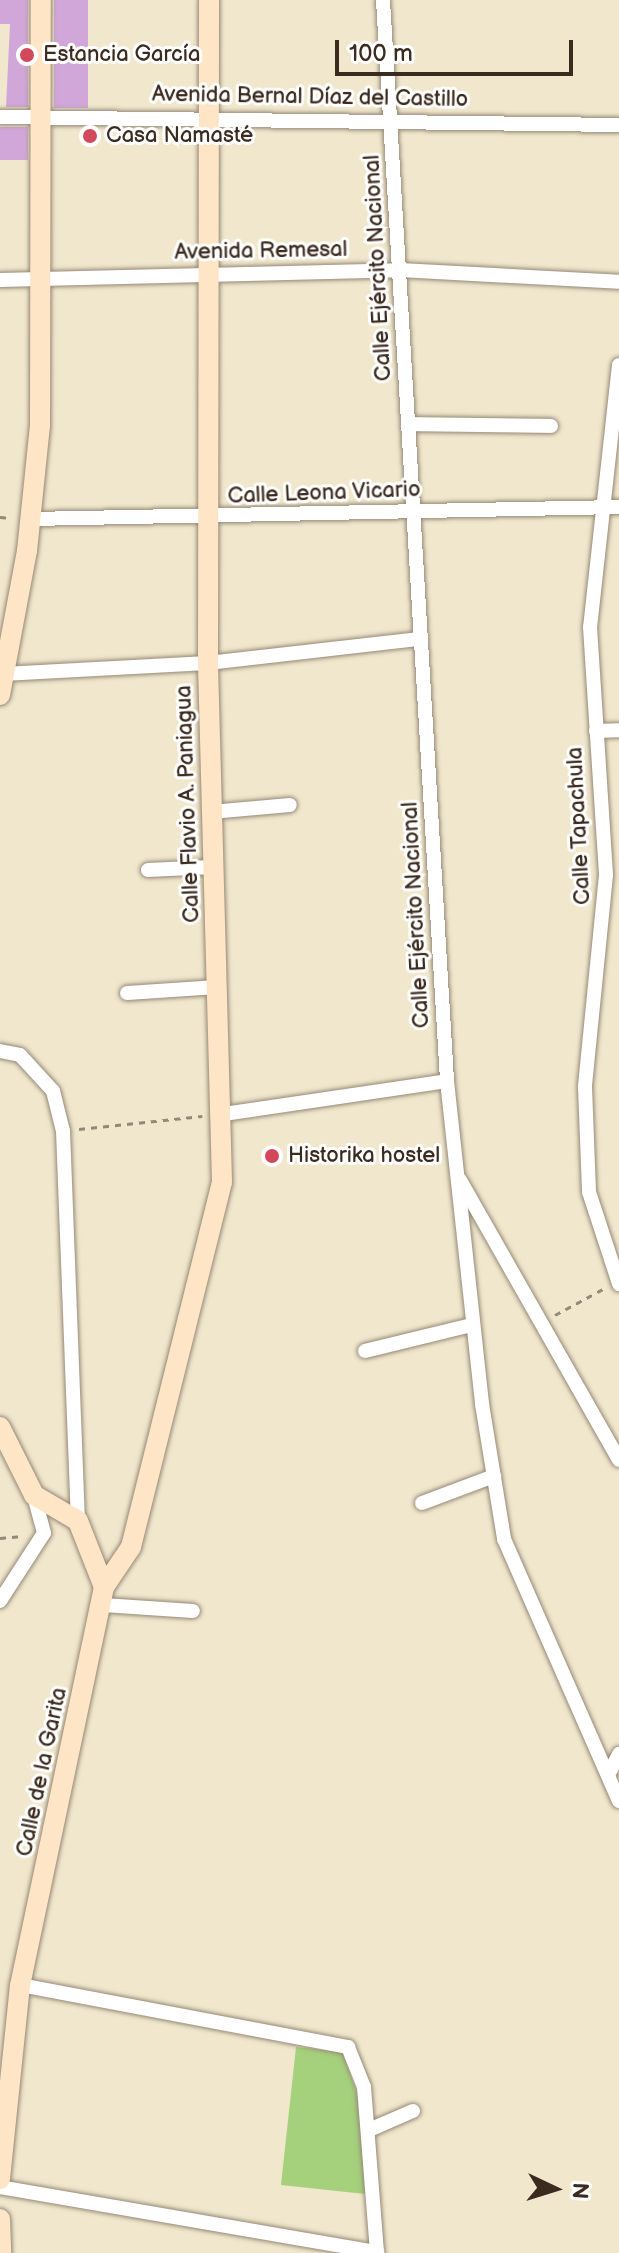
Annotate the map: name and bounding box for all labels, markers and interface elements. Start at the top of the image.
scale bar [339,24,577,74]
text: 100 m [349,39,413,68]
place label: Estancia García [43,42,200,68]
marker: Estancia García [18,46,36,64]
street label: Avenida Bernal Díaz del Castillo [152,81,468,113]
place label: Casa Namasté [106,123,253,149]
marker: Casa Namasté [81,127,99,145]
street label: Calle Ejército Nacional [359,154,397,382]
street label: Avenida Remesal [174,236,348,266]
street label: Calle Leona Vicario [227,476,421,510]
street label: Calle Flavio A. Paniagua [171,685,205,923]
street label: Calle Tapachula [562,746,596,906]
street label: Calle Ejército Nacional [397,801,435,1029]
place label: Historika hostel [288,1143,440,1169]
marker: Historika hostel [263,1147,281,1165]
street label: Calle de la Garita [11,1685,73,1859]
north arrow [515,2149,595,2229]
text: N [565,2182,593,2200]

